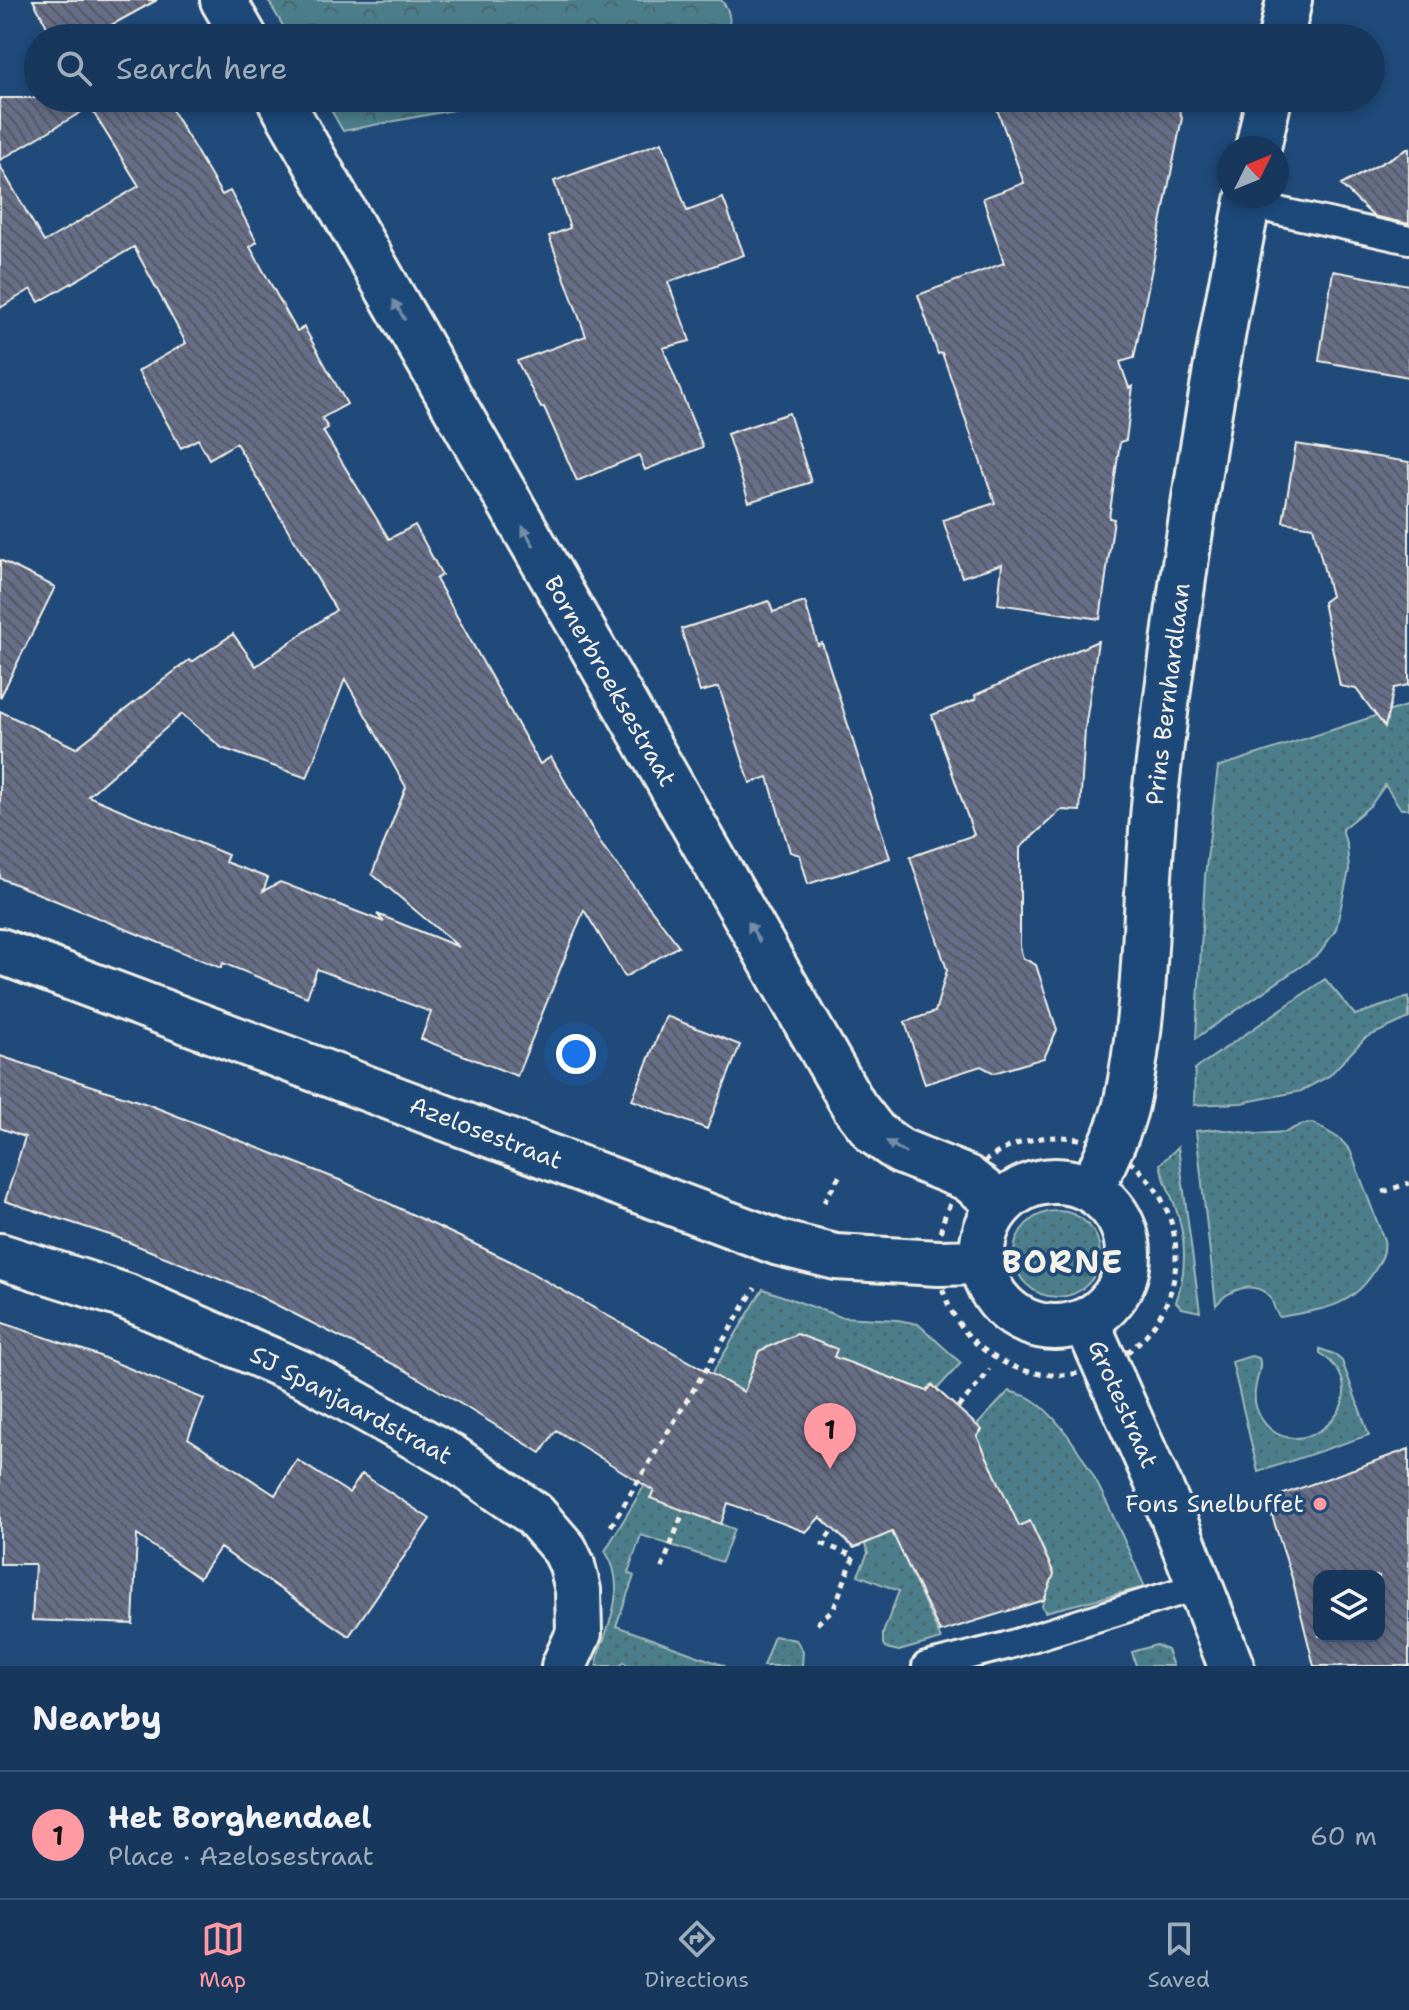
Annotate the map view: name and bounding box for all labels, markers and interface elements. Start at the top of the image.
search box [24,24,1385,112]
icon: search [52,46,96,90]
text: Search here [116,48,287,89]
north arrow [1217,136,1289,208]
one-way arrow [392,299,406,321]
one-way arrow [521,525,535,547]
street label: Bornerbroeksestraat [537,570,683,792]
street label: Prins Bernhardlaan [1138,581,1198,807]
one-way arrow [747,921,761,943]
your location [556,1034,596,1074]
street label: Azelosestraat [405,1089,567,1177]
one-way arrow [885,1139,906,1154]
district label: BORNE [1002,1240,1124,1283]
street label: Grotestraat [1081,1335,1165,1473]
street label: SJ Spanjaardstraat [244,1338,458,1472]
pin: 1 [804,1403,856,1469]
place label: Fons Snelbuffet [1125,1488,1304,1520]
marker: Fons Snelbuffet [1311,1495,1329,1513]
map controls [1313,1570,1385,1642]
button: layers [1313,1570,1385,1642]
text: Nearby [32,1695,162,1741]
text: Het Borghendael [108,1797,372,1838]
text: 1 [52,1818,64,1853]
text: 60 m [1310,1818,1377,1853]
text: Place · Azelosestraat [108,1838,374,1873]
tab: Map [199,1917,246,1994]
tab: Directions [644,1917,749,1994]
tab: Saved [1147,1917,1210,1994]

